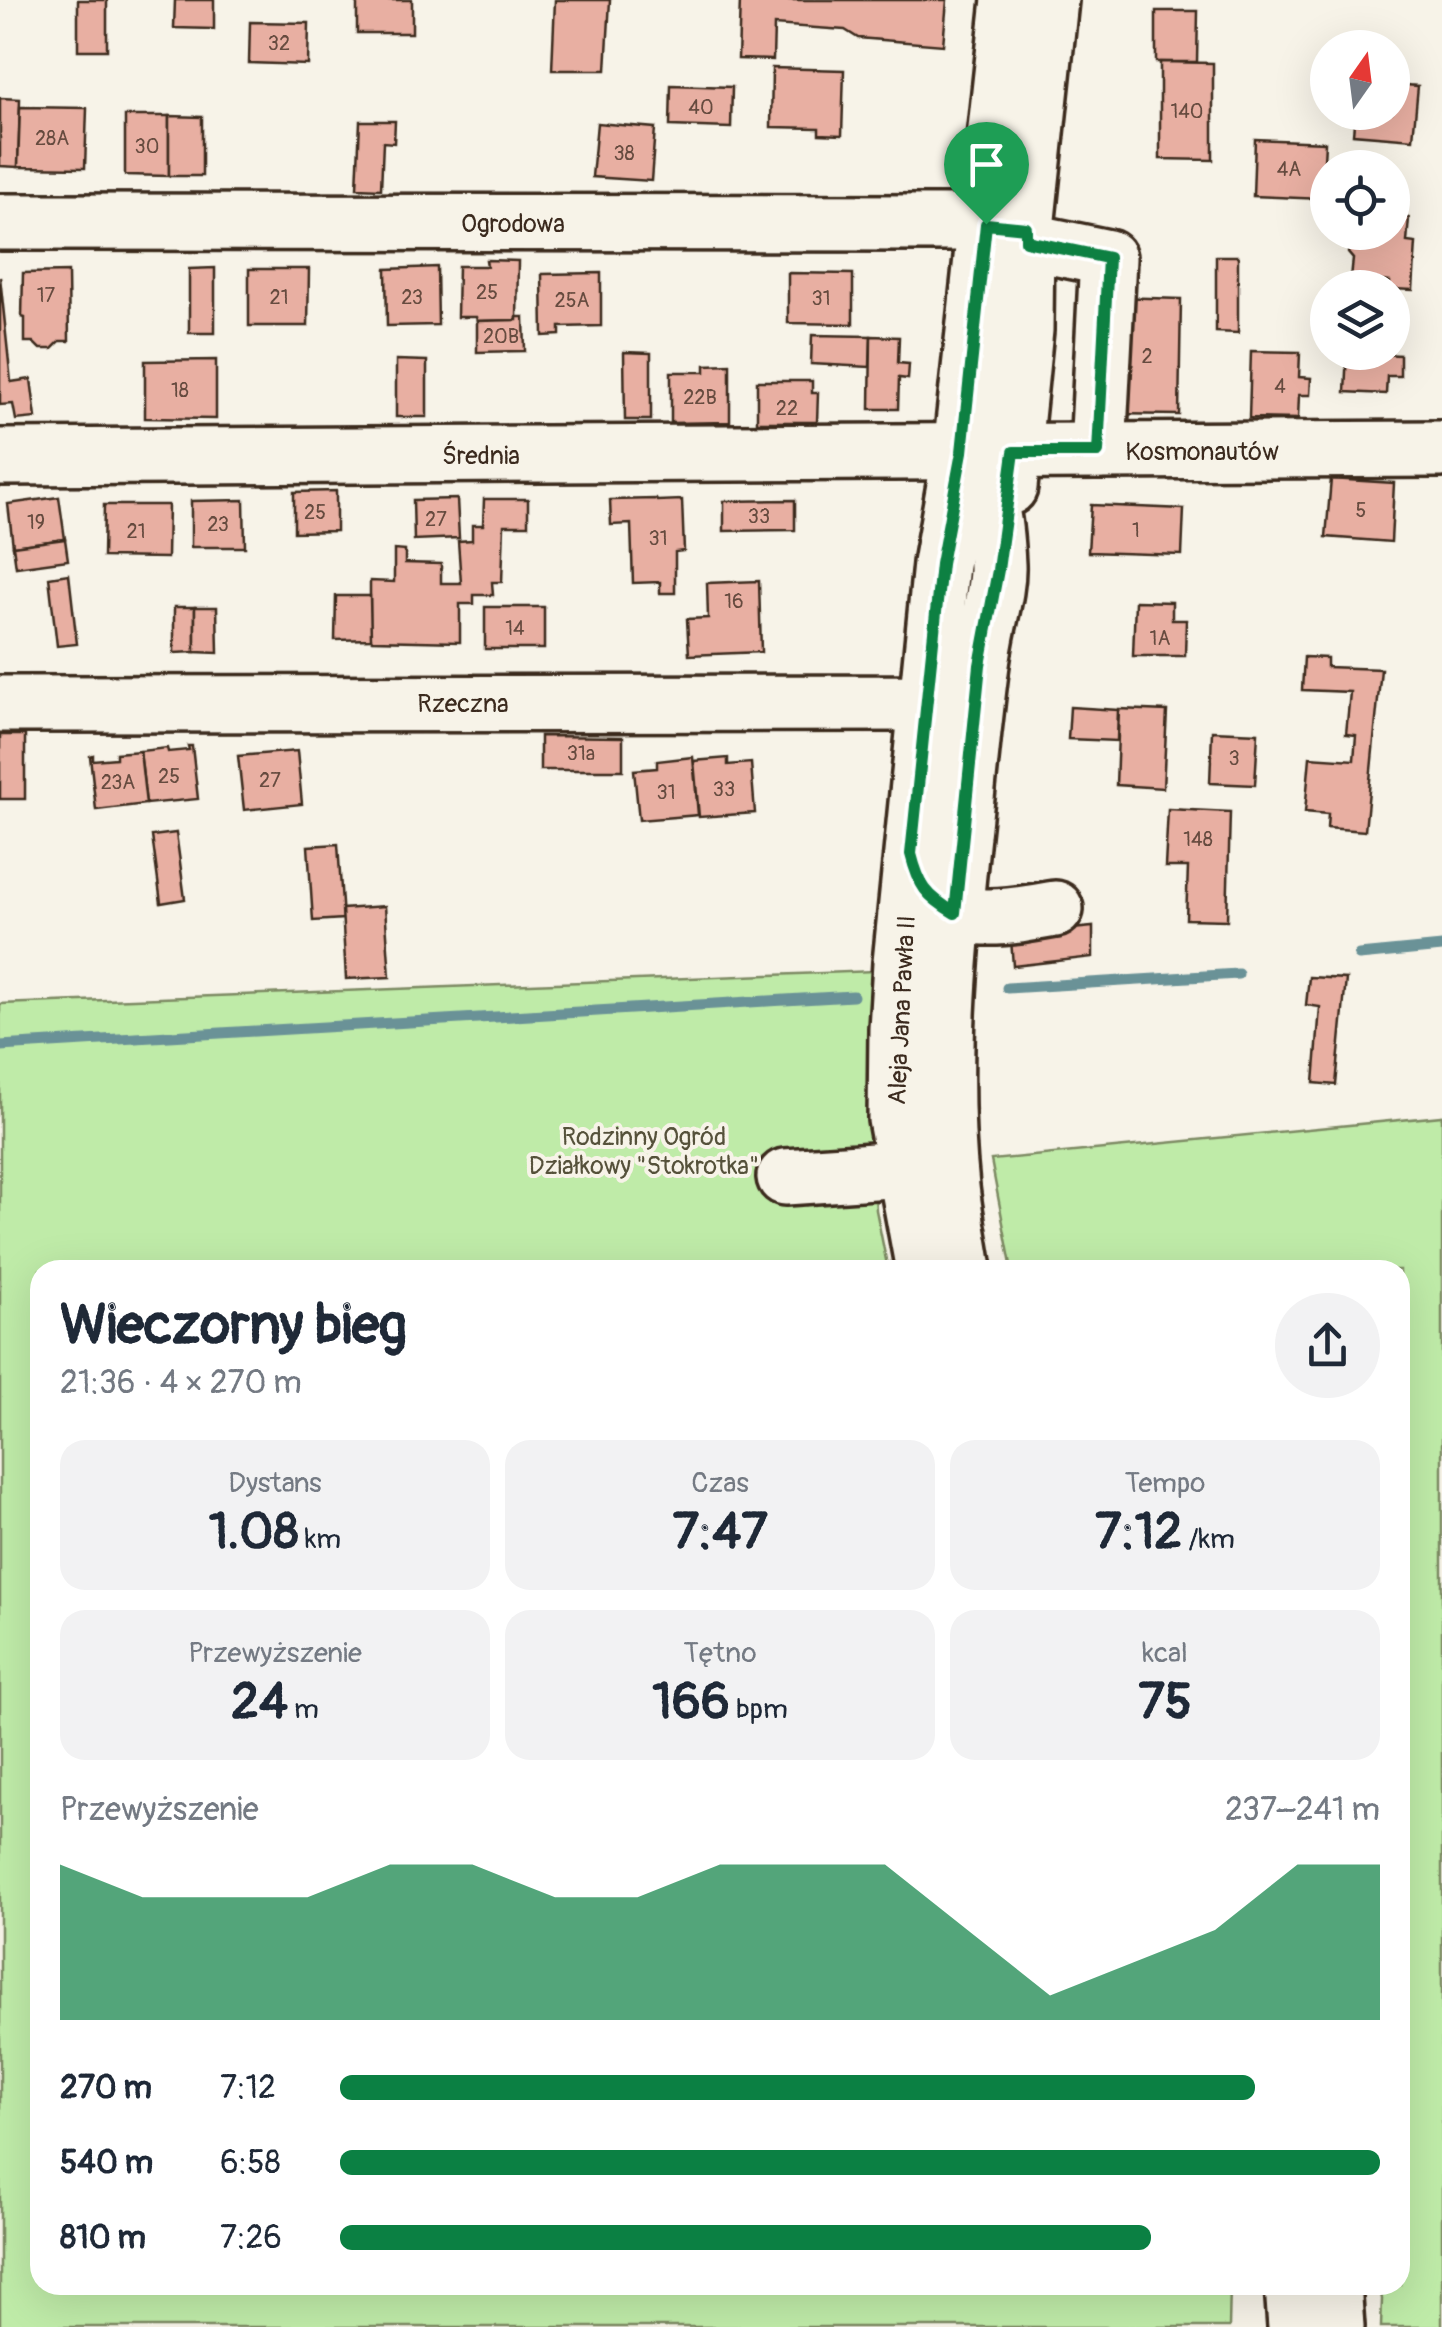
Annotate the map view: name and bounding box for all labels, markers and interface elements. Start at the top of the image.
north arrow [1310,30,1410,130]
map controls [1310,30,1410,370]
house number: 32 [268,31,290,56]
house number: 40 [688,95,714,120]
house number: 140 [1170,99,1204,124]
pin [944,122,1029,225]
house number: 28A [35,126,69,151]
house number: 30 [135,134,159,159]
icon: arrive [959,137,1014,192]
house number: 38 [613,141,635,166]
button: locate [1310,150,1410,250]
house number: 4A [1277,157,1301,182]
street label: Ogrodowa [461,209,565,240]
button: layers [1310,270,1410,370]
house number: 25 [476,280,498,305]
house number: 17 [37,283,56,308]
house number: 21 [270,285,289,310]
house number: 23 [401,285,423,310]
house number: 31 [812,286,830,311]
house number: 25A [555,288,590,313]
house number: 20B [483,324,519,349]
house number: 2 [1141,344,1153,369]
house number: 4 [1274,374,1286,399]
house number: 18 [171,378,189,403]
house number: 22B [683,385,717,410]
house number: 22 [776,396,798,421]
street label: Kosmonautów [1125,437,1279,468]
street label: Średnia [442,440,520,472]
house number: 5 [1356,498,1366,523]
house number: 25 [304,500,326,525]
house number: 33 [748,504,770,529]
house number: 27 [425,507,447,532]
house number: 19 [27,510,45,535]
house number: 23 [207,512,229,537]
house number: 1 [1132,518,1140,543]
house number: 21 [127,519,146,544]
house number: 31 [649,526,667,551]
house number: 16 [724,589,744,614]
house number: 14 [505,616,525,641]
house number: 1A [1150,626,1170,651]
street label: Rzeczna [417,689,509,720]
house number: 31a [567,741,595,766]
house number: 3 [1228,746,1240,771]
house number: 25 [158,764,180,789]
house number: 27 [259,768,281,793]
house number: 23A [101,770,135,795]
house number: 33 [713,777,735,802]
house number: 31 [657,780,675,805]
house number: 148 [1183,827,1213,852]
street label: Aleja Jana Pawła II [882,914,923,1106]
park label: Rodzinny Ogród Działkowy "Stokrotka" [529,1122,759,1182]
text: Wieczorny bieg [60,1291,407,1360]
button: share [1275,1293,1380,1398]
text: 21:36 · 4 × 270 m [60,1363,302,1403]
text: Dystans [228,1466,322,1501]
text: Czas [691,1466,749,1501]
text: Tempo [1125,1466,1205,1501]
text: 1.08 [209,1501,299,1564]
text: 7:47 [672,1501,768,1564]
text: 7:12 [1095,1501,1182,1564]
text: km [299,1522,341,1557]
text: /km [1182,1522,1235,1557]
text: Przewyższenie [188,1636,362,1671]
text: Tętno [683,1636,757,1671]
text: kcal [1142,1636,1188,1671]
text: 24 [231,1671,288,1734]
text: 166 [652,1671,730,1734]
text: 75 [1138,1671,1192,1734]
text: m [288,1692,319,1727]
text: bpm [730,1692,788,1727]
text: Przewyższenie [60,1790,259,1830]
text: 237–241 m [1225,1790,1380,1830]
text: 270 m [60,2068,152,2108]
text: 7:12 [220,2068,276,2108]
text: 540 m [60,2143,153,2183]
text: 6:58 [220,2143,281,2183]
text: 810 m [60,2218,146,2258]
text: 7:26 [220,2218,282,2258]

